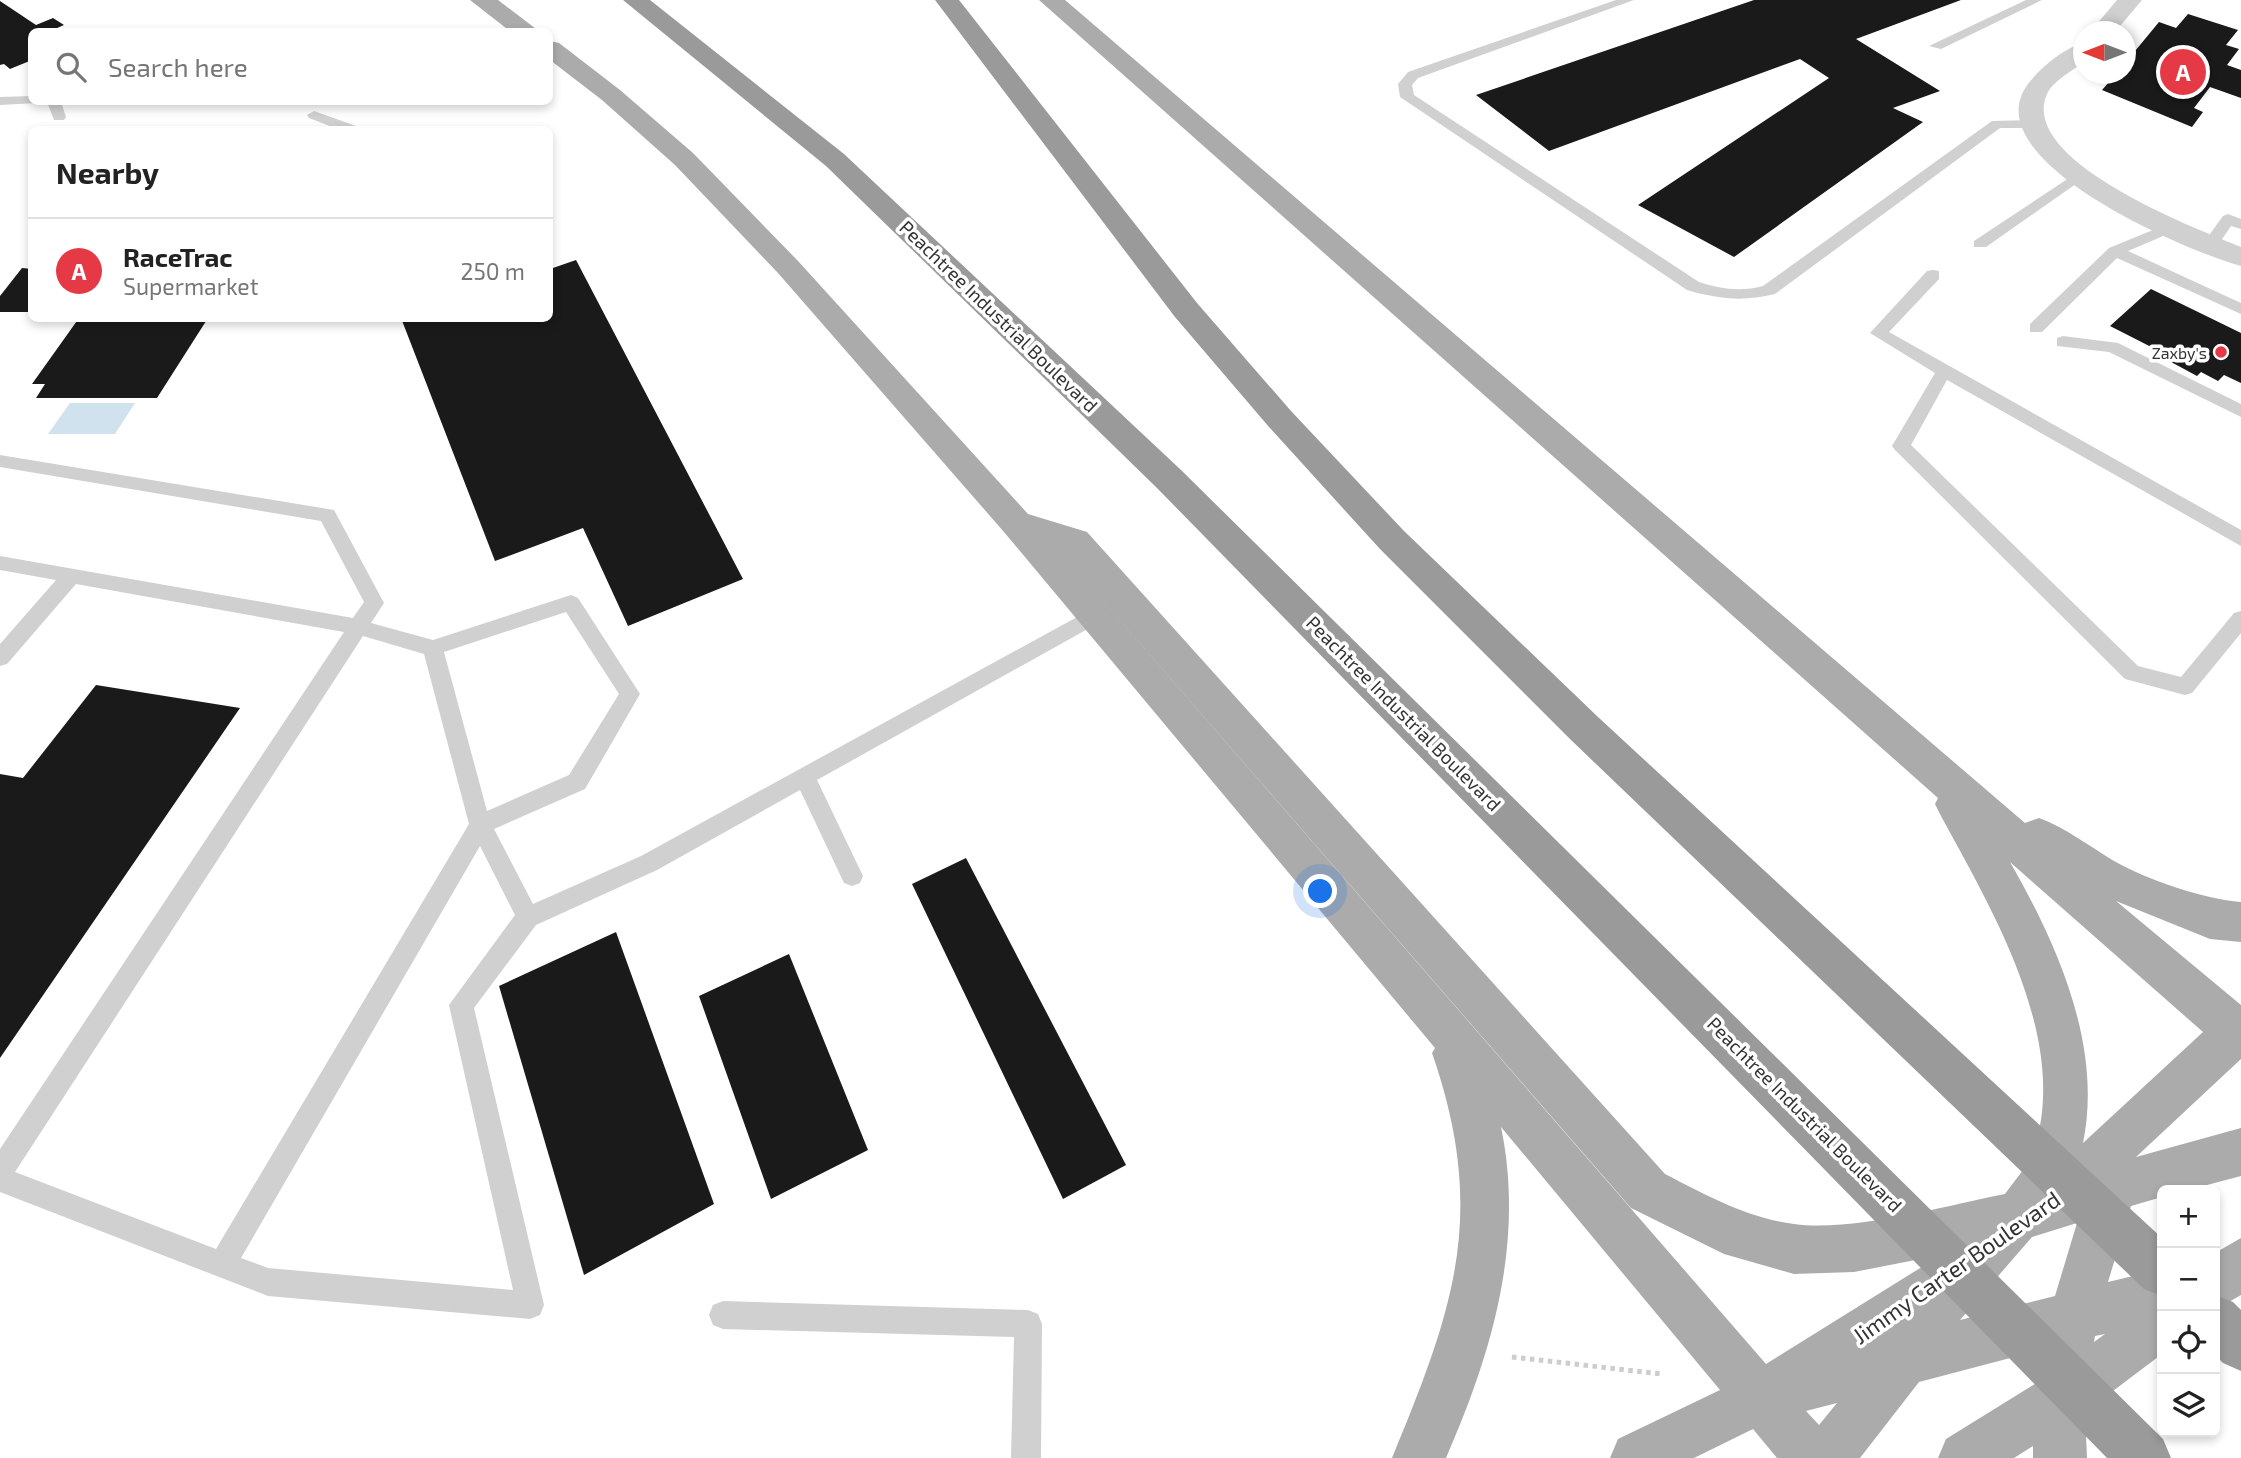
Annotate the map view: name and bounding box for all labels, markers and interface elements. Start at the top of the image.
north arrow [2073,21,2136,84]
search box [28,28,553,105]
pin: A [2160,46,2206,98]
icon: search [52,48,90,86]
text: Search here [108,51,248,82]
text: Nearby [56,154,159,190]
street label: Peachtree Industrial Boulevard [895,215,1103,417]
text: RaceTrac [123,241,233,272]
text: A [71,257,87,285]
text: 250 m [461,257,525,285]
text: Supermarket [123,272,258,300]
place label: Zaxby's [2152,343,2207,362]
marker: Zaxby's [2213,344,2229,360]
street label: Peachtree Industrial Boulevard [1302,611,1506,815]
your location [1303,874,1337,908]
street label: Peachtree Industrial Boulevard [1703,1012,1907,1216]
street label: Jimmy Carter Boulevard [1847,1185,2065,1349]
map controls [2157,1185,2220,1437]
button: + [2157,1185,2220,1248]
button: − [2157,1248,2220,1311]
button: locate [2157,1311,2220,1374]
button: layers [2157,1374,2220,1437]

